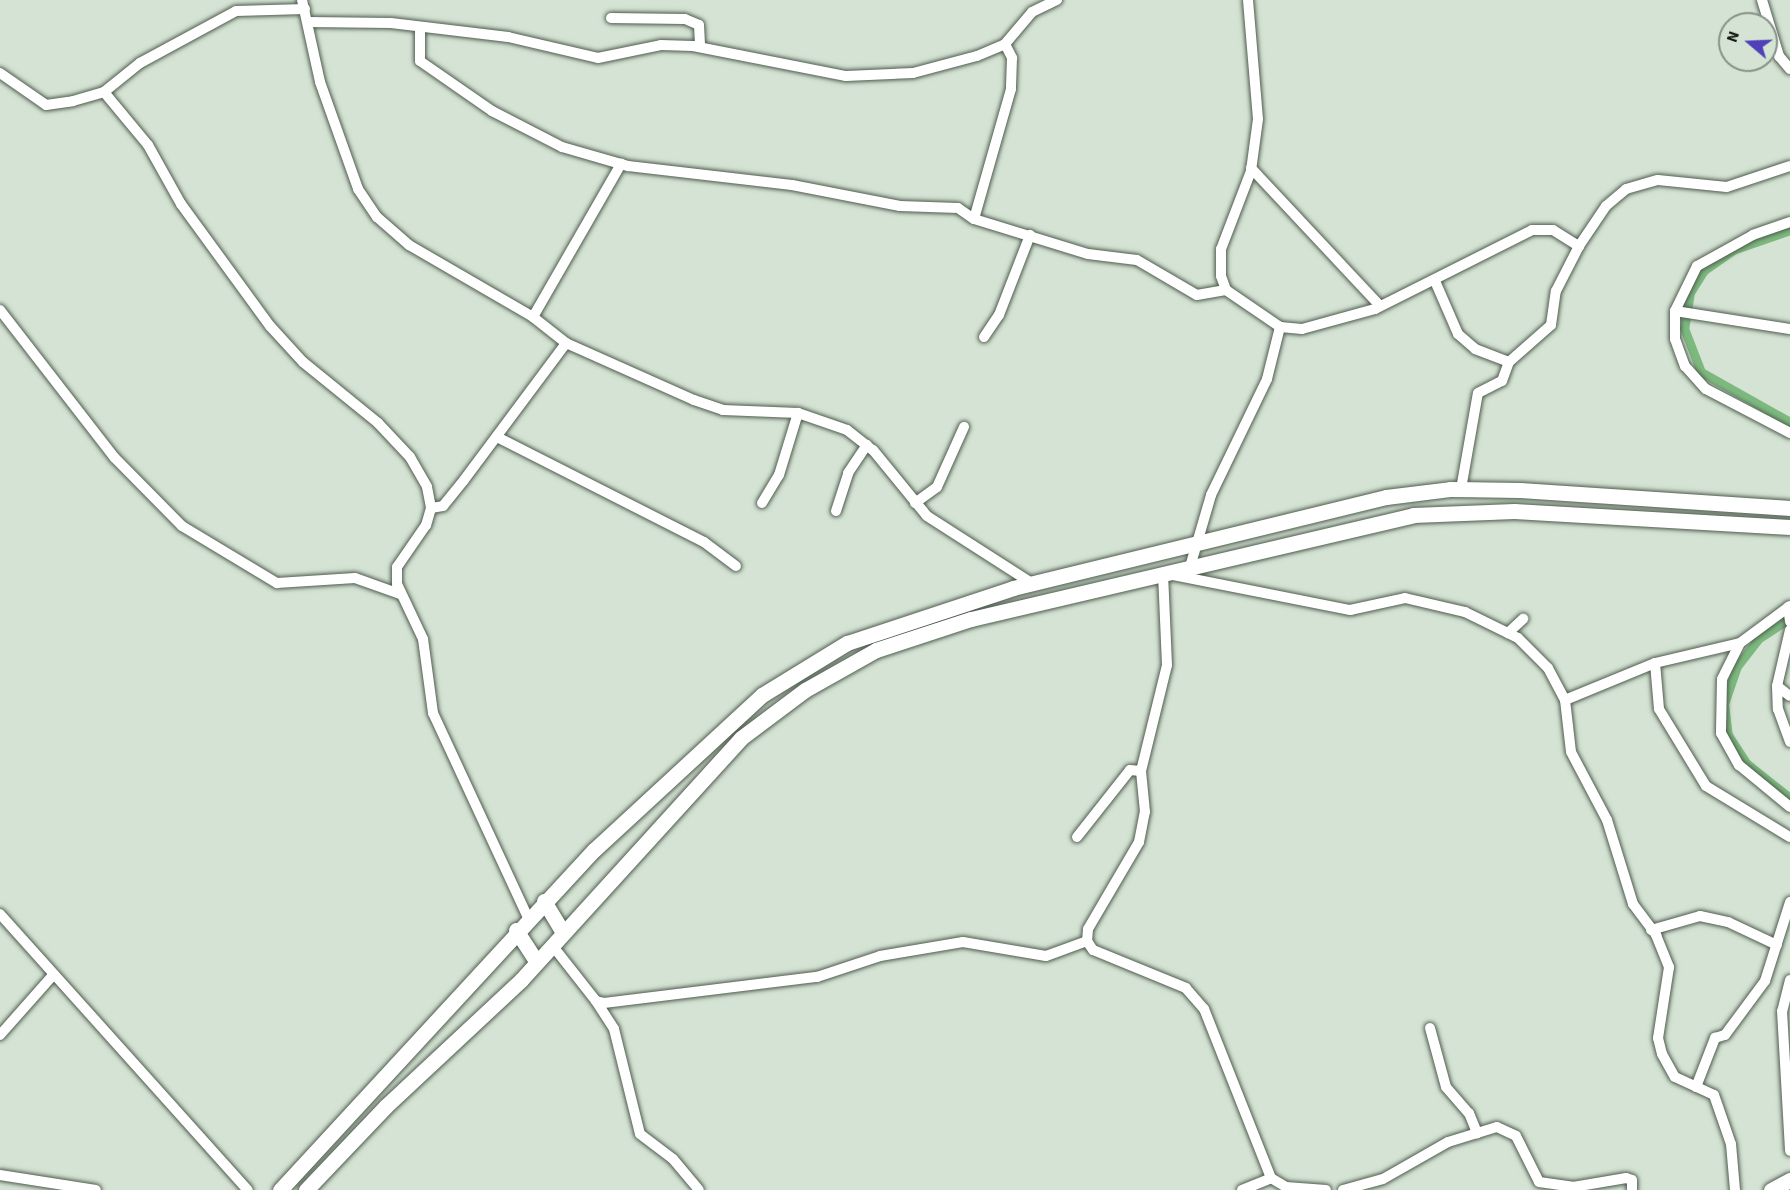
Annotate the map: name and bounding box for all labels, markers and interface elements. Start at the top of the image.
north arrow [1718,12,1778,72]
text: N [1721,28,1745,45]

